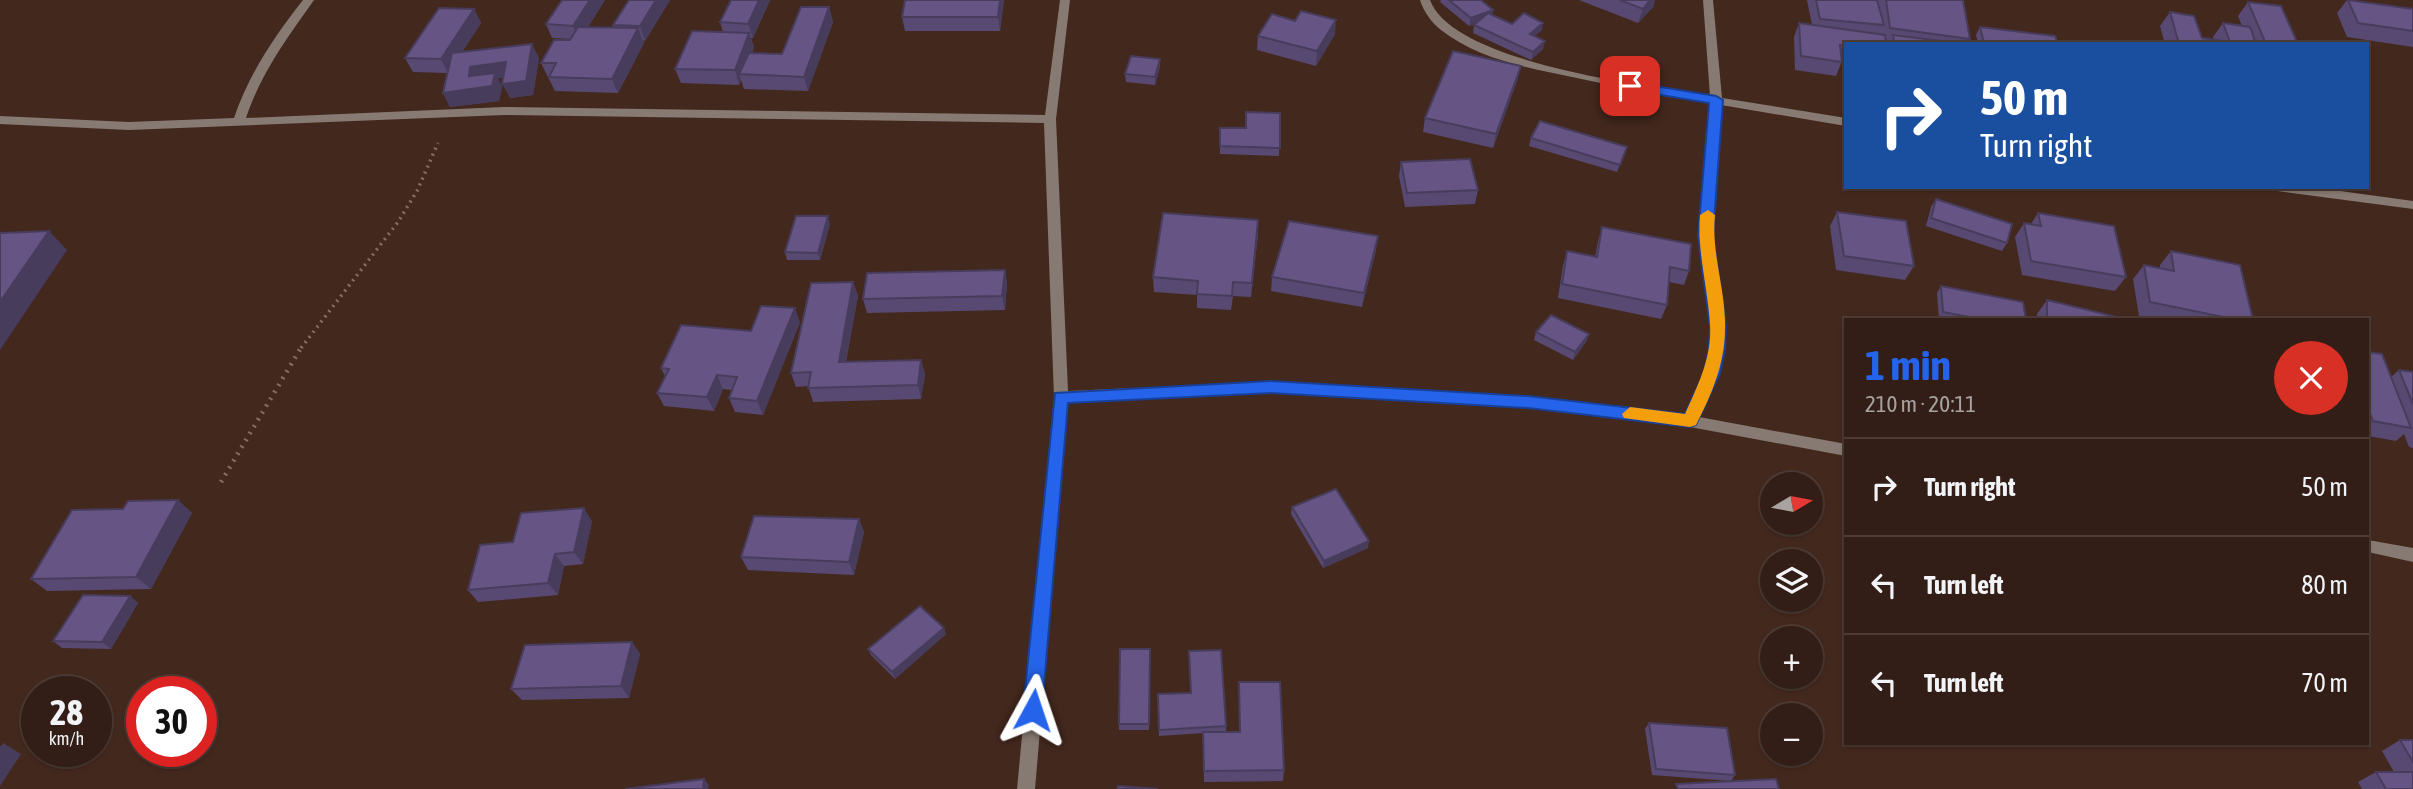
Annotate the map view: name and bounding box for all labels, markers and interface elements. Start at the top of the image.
pin [1600,56,1660,116]
icon: arrive [1611,67,1649,105]
text: 50 m [1980,69,2068,125]
icon: right [1865,70,1956,161]
text: Turn right [1980,127,2093,164]
text: 1 min [1865,341,1951,389]
button: close [2274,341,2348,415]
text: 210 m · 20:11 [1865,391,1976,417]
icon: right [1865,468,1903,506]
north arrow [1760,472,1824,536]
map controls [1760,472,1823,766]
text: Turn right [1924,472,2015,502]
text: 50 m [2301,472,2348,502]
button: layers [1760,549,1823,612]
icon: left [1865,566,1903,604]
text: Turn left [1924,570,2004,600]
text: 80 m [2301,570,2348,600]
button: + [1760,626,1823,689]
icon: left [1865,664,1903,702]
text: Turn left [1924,668,2004,698]
text: 70 m [2301,668,2348,698]
position arrow [996,673,1070,747]
speed limit sign: 30 [126,676,217,767]
text: 28 [50,692,83,732]
button: − [1760,703,1823,766]
text: km/h [49,728,84,749]

